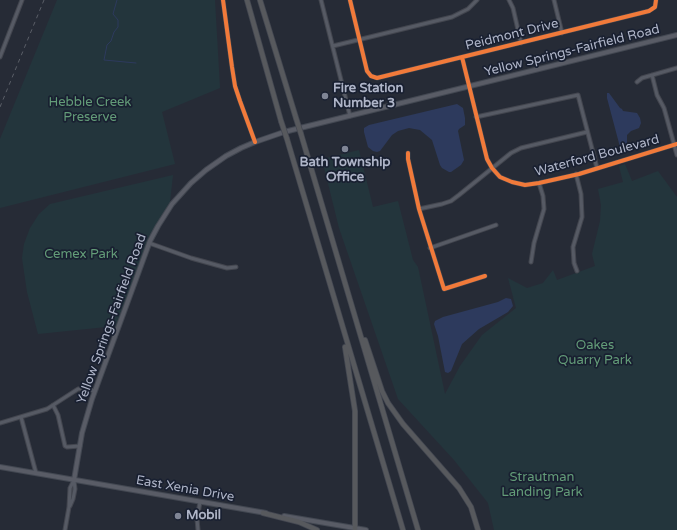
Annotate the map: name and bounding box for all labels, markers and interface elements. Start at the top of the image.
street label: Peidmont Drive [464,16,560,54]
street label: Yellow Springs-Fairfield Road [483,22,661,80]
place label: Fire Station Number 3 [333,81,403,112]
marker: Fire Station Number 3 [320,91,330,101]
park label: Hebble Creek Preserve [49,95,131,126]
street label: Waterford Boulevard [533,132,661,180]
marker: Bath Township Office [340,144,350,154]
place label: Bath Township Office [299,155,391,186]
street label: Yellow Springs-Fairfield Road [74,232,150,406]
park label: Cemex Park [44,247,118,263]
park label: Oakes Quarry Park [558,338,632,369]
park label: Strautman Landing Park [501,470,583,501]
street label: East Xenia Drive [135,473,235,505]
place label: Mobil [186,508,221,524]
marker: Mobil [173,511,183,521]

